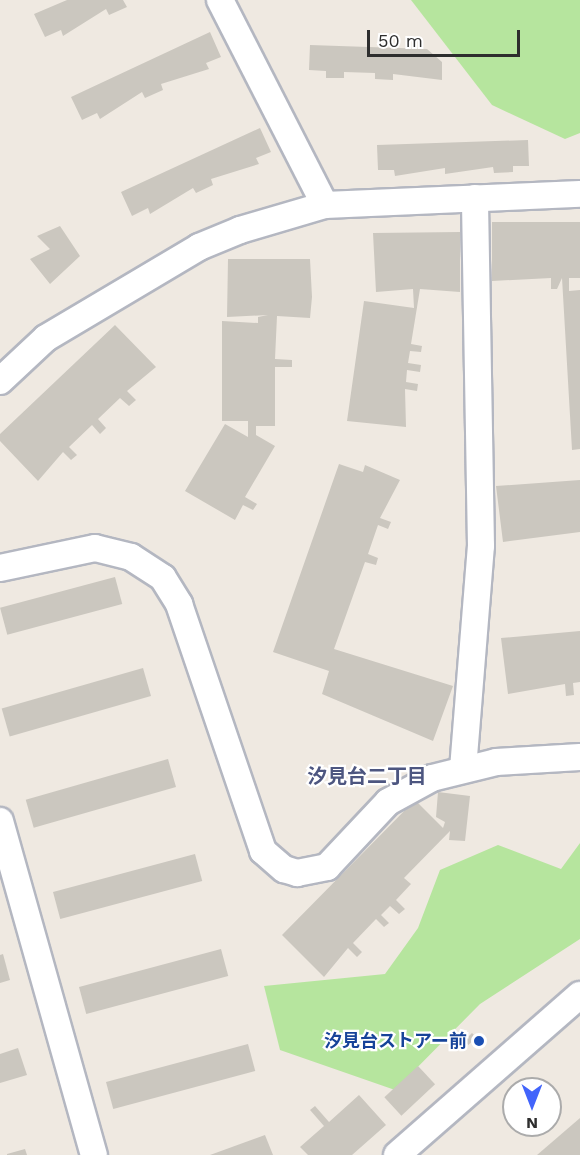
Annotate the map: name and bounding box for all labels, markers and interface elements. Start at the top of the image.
scale bar [370,18,523,56]
text: 50 m [378,30,423,51]
district label: 汐見台二丁目 [307,764,427,788]
place label: 汐見台ストアー前 [324,1030,467,1052]
marker: 汐見台ストアー前 [472,1034,486,1048]
north arrow [502,1077,562,1137]
text: N [526,1114,538,1133]

